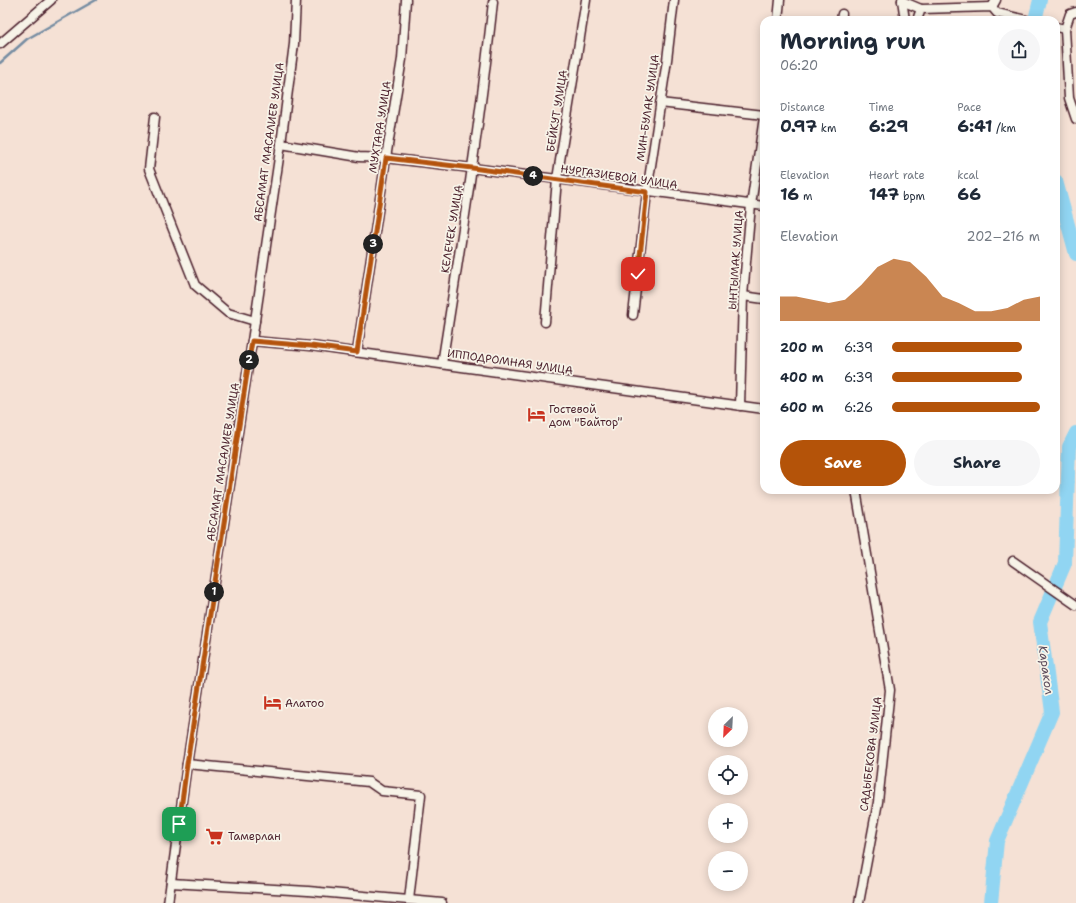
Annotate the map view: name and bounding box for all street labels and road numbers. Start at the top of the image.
street label: МИН-БУЛАК УЛИЦА [633,54,663,162]
street label: АБСАМАТ МАСАЛИЕВ УЛИЦА [250,62,288,222]
street label: БЕЙКУТ УЛИЦА [542,69,571,153]
street label: МУХТАРА УЛИЦА [365,80,395,174]
street label: НУРГАЗИЕВОЙ УЛИЦА [559,160,679,193]
street label: КЕЛЕЧЕК УЛИЦА [438,184,466,274]
street label: ЫНТЫМАК УЛИЦА [725,210,747,310]
street label: ИППОДРОМНАЯ УЛИЦА [446,346,574,378]
street label: АБСАМАТ МАСАЛИЕВ УЛИЦА [203,382,243,542]
street label: САДЫБЕКОВА УЛИЦА [857,696,885,812]

